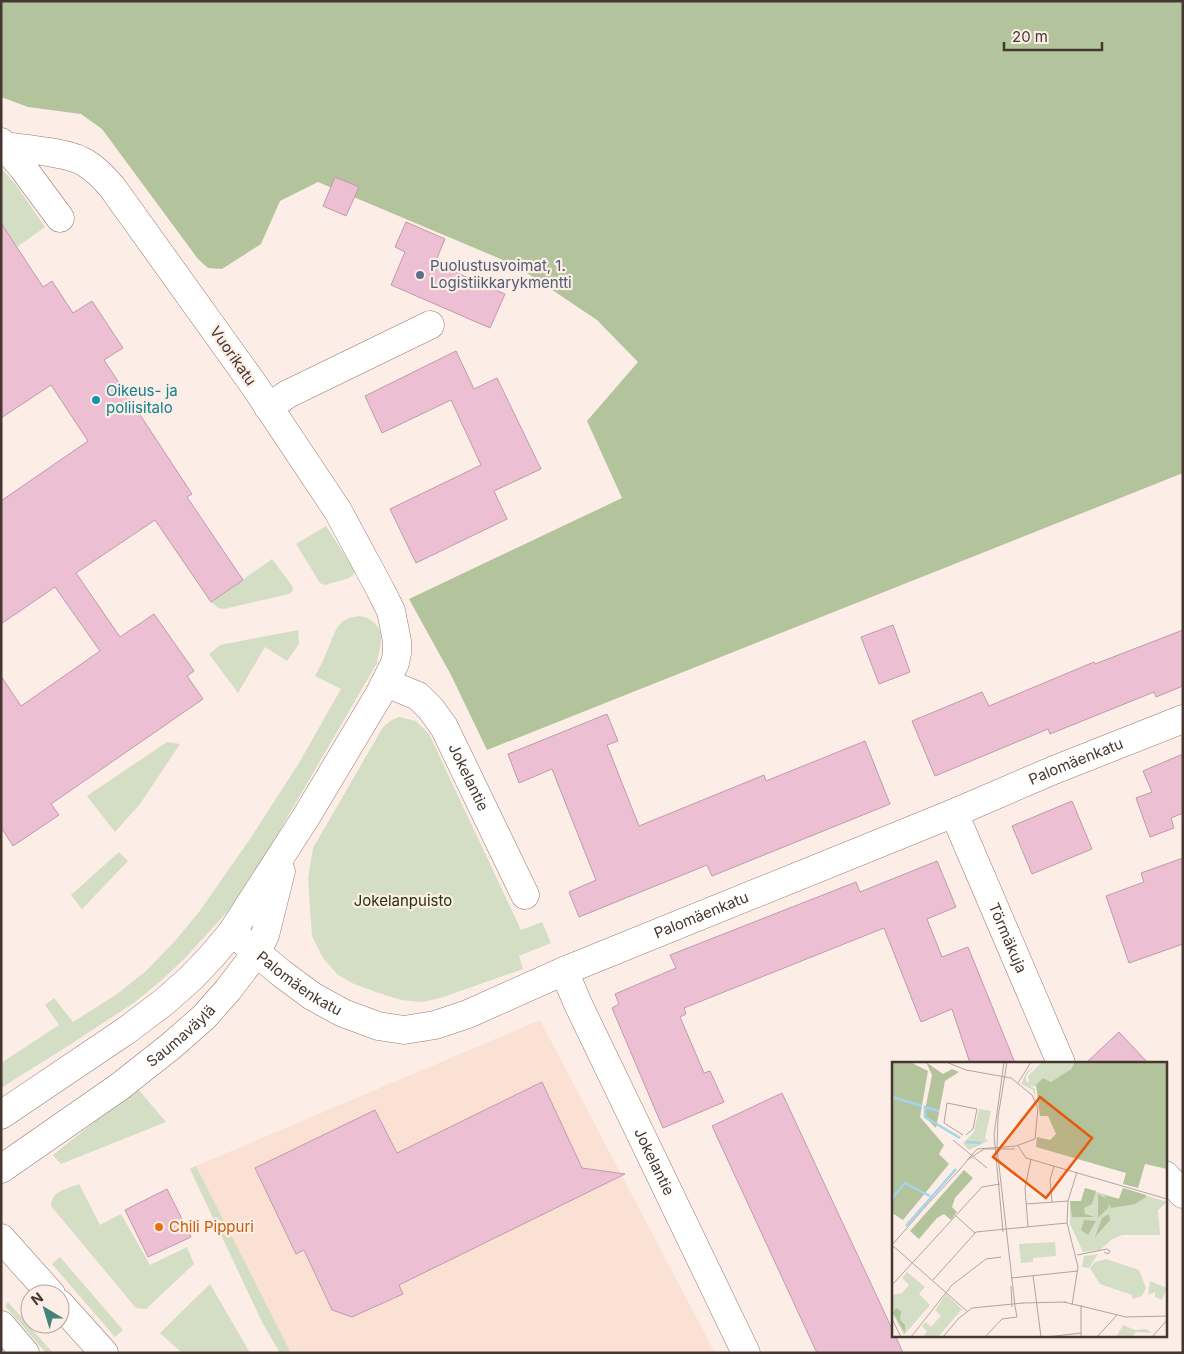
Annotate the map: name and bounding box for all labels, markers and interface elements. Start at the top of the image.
scale bar [1004,20,1102,52]
text: 20 m [1012,27,1048,46]
place label: Puolustusvoimat, 1. Logistiikkarykmentti [430,256,572,292]
marker: Puolustusvoimat, 1. Logistiikkarykmentti [414,269,426,281]
street label: Vuorikatu [206,322,261,389]
place label: Oikeus- ja poliisitalo [106,381,178,417]
marker: Oikeus- ja poliisitalo [90,394,102,406]
street label: Palomäenkatu [1026,734,1126,789]
street label: Jokelantie [444,740,493,814]
street label: Palomäenkatu [651,887,751,943]
park label: Jokelanpuisto [354,891,452,910]
street label: Törmäkuja [985,900,1031,976]
street label: Palomäenkatu [253,947,345,1020]
street label: Saumaväylä [142,1001,219,1071]
inset map [892,1062,1166,1336]
street label: Jokelantie [630,1125,679,1198]
place label: Chili Pippuri [169,1217,254,1236]
marker: Chili Pippuri [153,1221,165,1233]
north arrow [20,1284,70,1334]
text: N [27,1288,46,1308]

